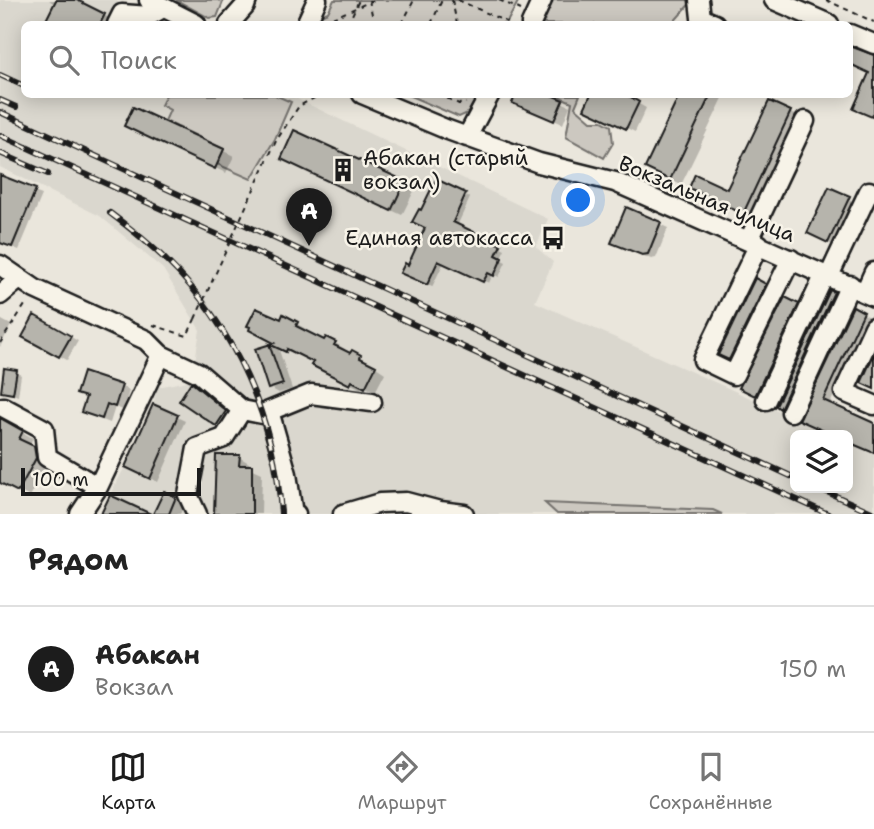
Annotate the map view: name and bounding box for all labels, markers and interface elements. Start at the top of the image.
search box [21,21,853,98]
icon: search [45,41,83,79]
text: Поиск [101,42,177,77]
place label: Абакан (старый вокзал) [363,144,528,196]
street label: Вокзальная улица [614,149,800,249]
building icon: Абакан (старый вокзал) [329,156,357,184]
your location [561,183,595,217]
pin: A [286,188,332,246]
place label: Единая автокасса [345,224,533,252]
bus stop icon: Единая автокасса [539,224,567,252]
map controls [790,430,853,493]
button: layers [790,430,853,493]
scale bar [21,465,201,497]
text: 100 m [32,467,89,492]
text: Рядом [28,539,128,580]
text: Абакан [95,637,200,672]
text: A [42,654,60,684]
text: 150 m [779,654,846,684]
text: Вокзал [95,672,173,702]
tab: Карта [101,748,156,815]
tab: Маршрут [358,748,446,815]
tab: Сохранённые [649,748,773,815]

